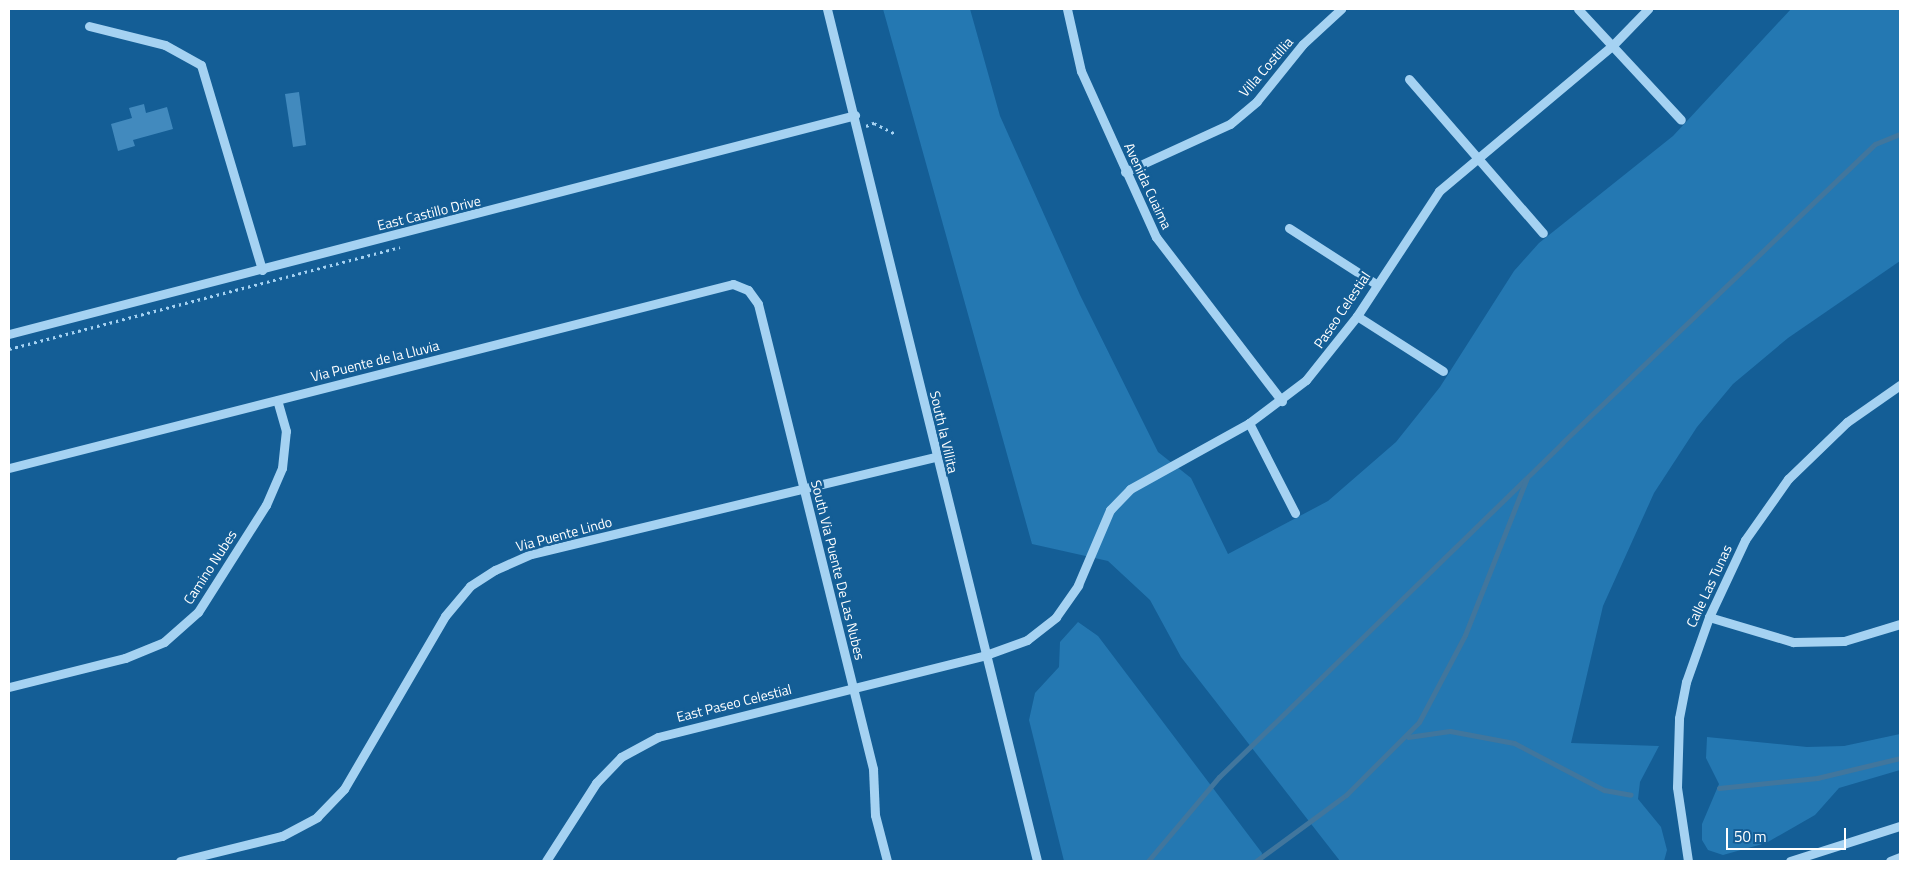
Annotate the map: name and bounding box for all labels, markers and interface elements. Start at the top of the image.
street label: Villa Costillia [1235,34,1297,100]
street label: Avenida Cuaima [1121,140,1175,232]
street label: East Castillo Drive [376,192,482,234]
street label: Paseo Celestial [1310,268,1374,352]
street label: Via Puente de la Lluvia [309,337,441,385]
street label: South la Villita [926,389,962,475]
street label: South Via Puente De Las Nubes [807,478,869,662]
street label: Via Puente Lindo [514,513,614,555]
street label: Camino Nubes [180,527,240,607]
street label: Calle Las Tunas [1683,542,1735,630]
street label: East Paseo Celestial [675,681,793,725]
scale bar [1729,818,1849,850]
text: 50 m [1734,825,1767,848]

